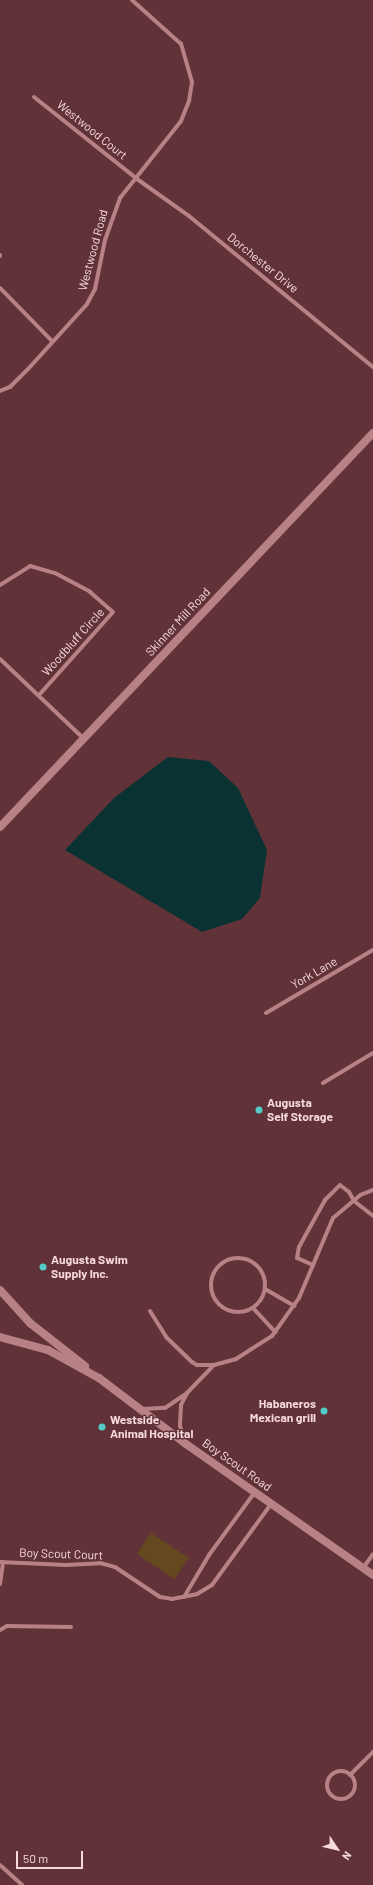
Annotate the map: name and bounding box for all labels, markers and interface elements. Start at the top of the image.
street label: Westwood Court [54,97,130,163]
street label: Westwood Road [75,208,111,292]
street label: Dorchester Drive [225,230,301,296]
street label: Skinner Mill Road [143,585,213,659]
street label: Woodbluff Circle [39,605,107,679]
street label: York Lane [288,954,340,992]
place label: Augusta Self Storage [267,1096,333,1124]
marker: Augusta Self Storage [254,1105,264,1115]
place label: Augusta Swim Supply Inc. [51,1253,128,1281]
marker: Augusta Swim Supply Inc. [38,1262,48,1272]
place label: Habaneros Mexican grill [250,1397,316,1425]
marker: Habaneros Mexican grill [319,1406,329,1416]
place label: Westside Animal Hospital [110,1413,193,1441]
marker: Westside Animal Hospital [97,1422,107,1432]
street label: Boy Scout Road [200,1436,274,1494]
street label: Boy Scout Court [19,1545,103,1563]
north arrow [317,1829,357,1869]
scale bar [18,1843,85,1869]
text: N [340,1849,355,1863]
text: 50 m [23,1851,48,1865]

